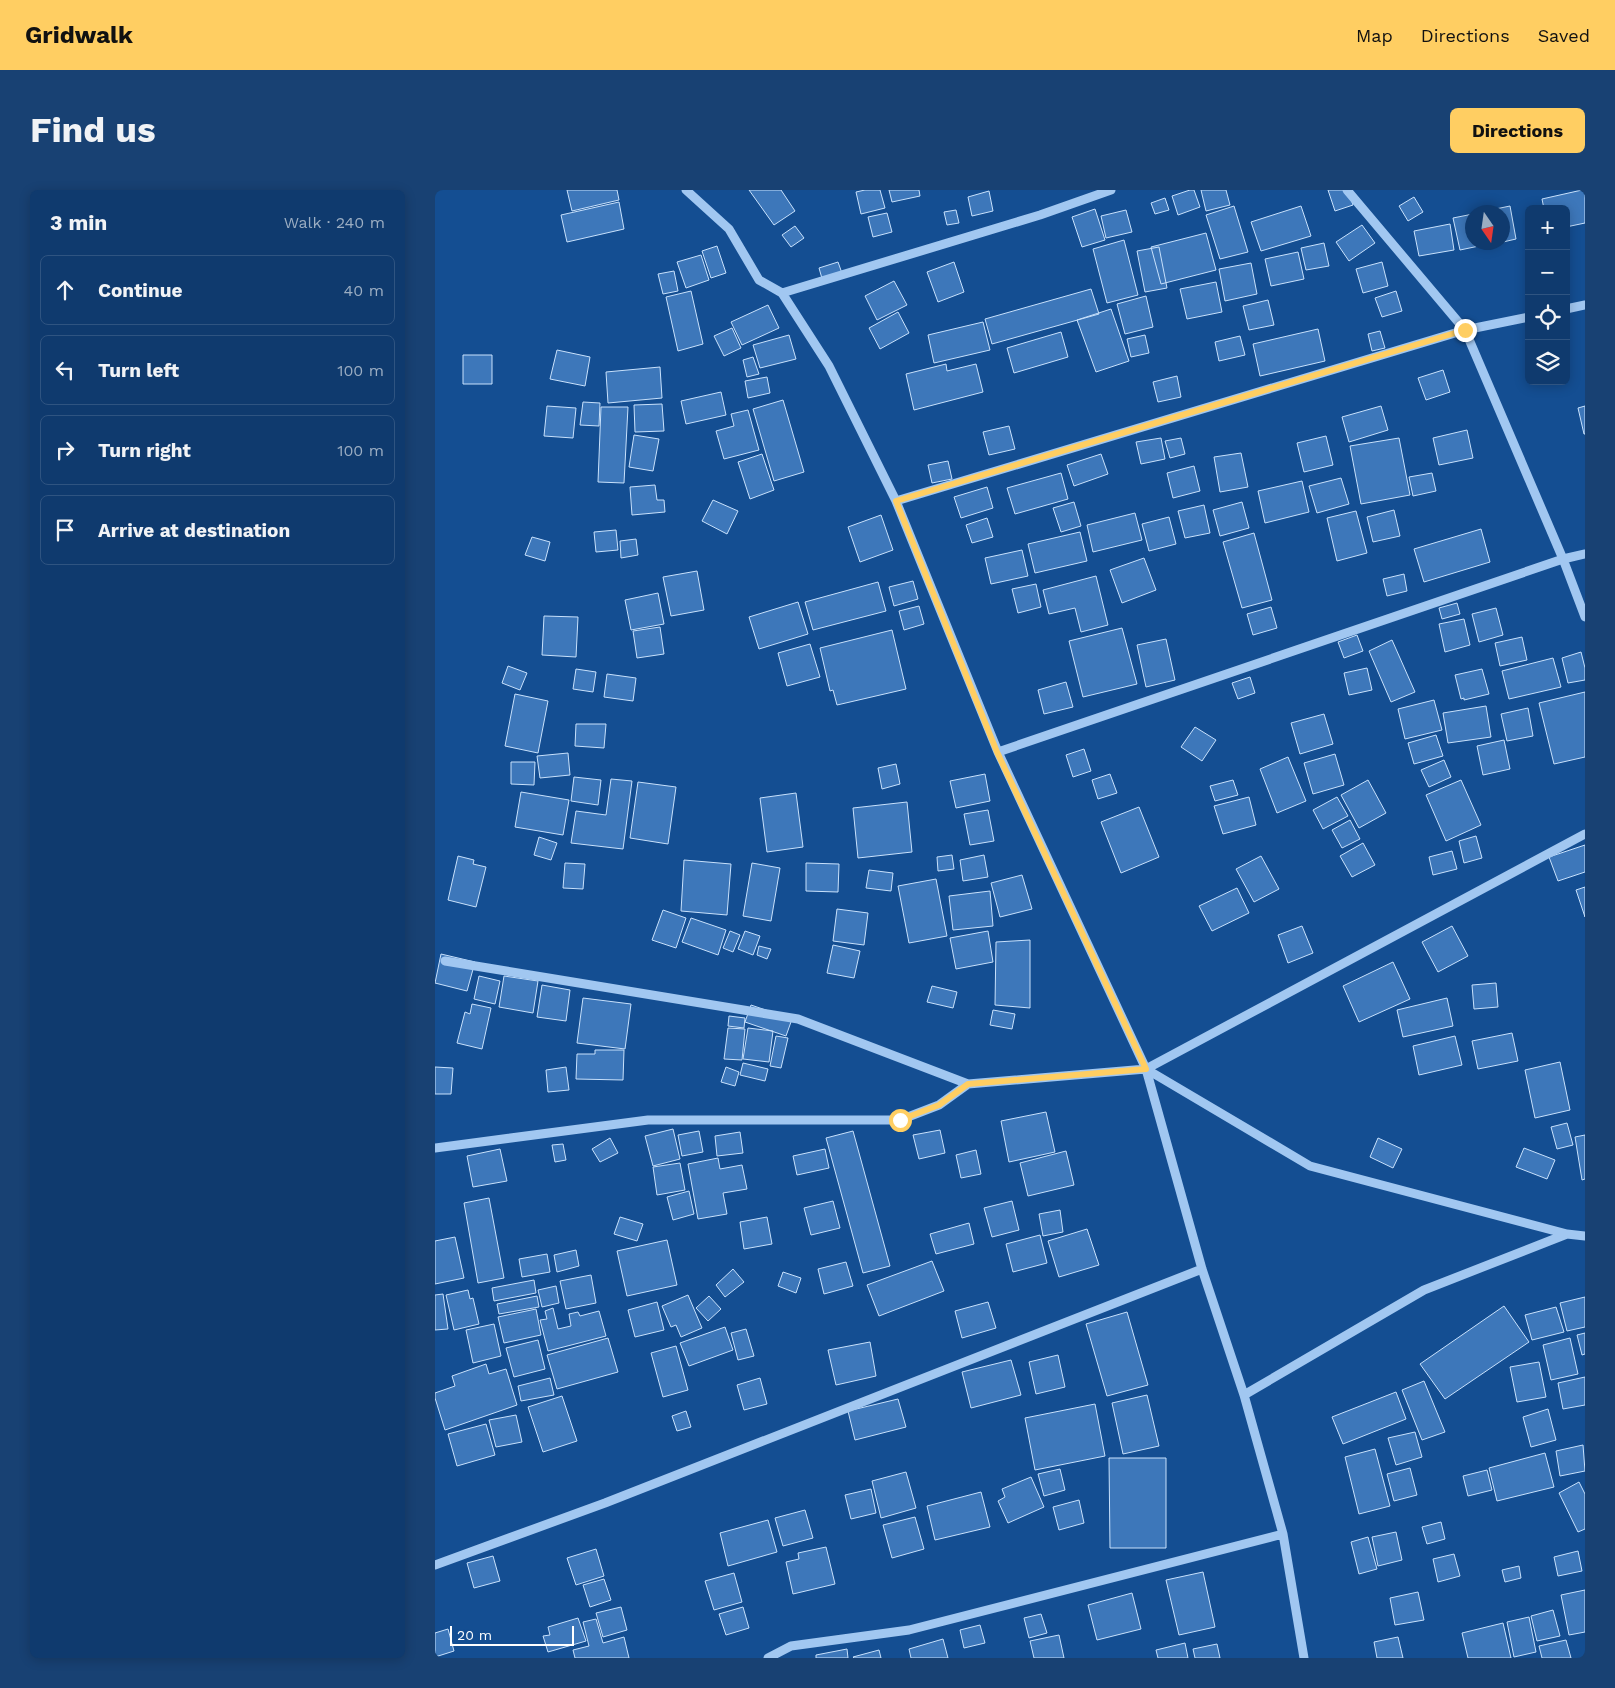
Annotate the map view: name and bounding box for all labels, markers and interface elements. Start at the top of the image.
text: Gridwalk [25,21,133,49]
text: Map [1356,25,1393,46]
text: Directions [1421,25,1510,46]
text: Saved [1538,25,1590,46]
button: Directions [1450,108,1585,153]
text: Find us [30,109,156,151]
north arrow [1465,205,1510,250]
map controls [1525,205,1570,385]
button: + [1525,205,1570,250]
text: 3 min [50,210,107,235]
text: Walk · 240 m [284,213,385,232]
button: − [1525,250,1570,295]
icon: ahead [51,276,79,304]
text: Continue [98,279,182,302]
text: 40 m [344,281,384,300]
button: locate [1525,295,1570,340]
route end [1454,319,1477,342]
button: layers [1525,340,1570,385]
icon: left [51,356,79,384]
text: Turn left [98,359,179,382]
text: 100 m [337,361,384,380]
icon: right [51,436,79,464]
text: Turn right [98,439,191,462]
text: 100 m [337,441,384,460]
icon: arrive [51,516,79,544]
text: Arrive at destination [98,519,290,542]
route start [889,1109,912,1132]
scale bar [450,1623,574,1646]
text: 20 m [457,1627,492,1643]

